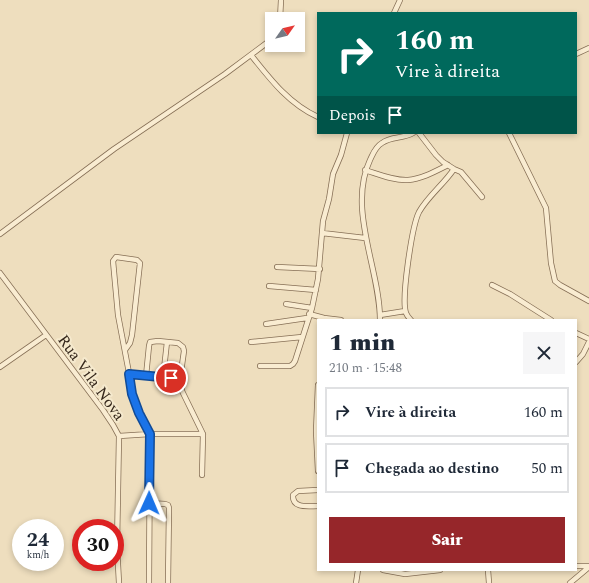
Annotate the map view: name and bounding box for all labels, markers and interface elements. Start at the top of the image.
north arrow [265,12,305,52]
map controls [265,12,305,52]
text: 160 m [395,19,474,62]
icon: right [329,28,381,80]
text: Vire à direita [395,58,500,85]
text: Depois [329,104,376,127]
icon: arrive [384,104,406,126]
text: 1 min [329,325,395,361]
street label: Rua Vila Nova [52,329,131,426]
button: close [523,332,565,374]
text: 210 m · 15:48 [329,358,402,378]
pin [154,361,188,395]
icon: arrive [160,367,182,389]
icon: right [331,401,353,423]
text: Vire à direita [365,401,456,424]
text: 160 m [524,401,563,424]
icon: arrive [331,457,353,479]
text: Chegada ao destino [365,457,499,480]
text: 50 m [531,457,563,480]
position arrow [128,482,170,524]
button: Sair [329,517,565,563]
speed limit sign: 30 [72,519,124,571]
text: 24 [27,525,49,555]
text: km/h [27,547,49,563]

